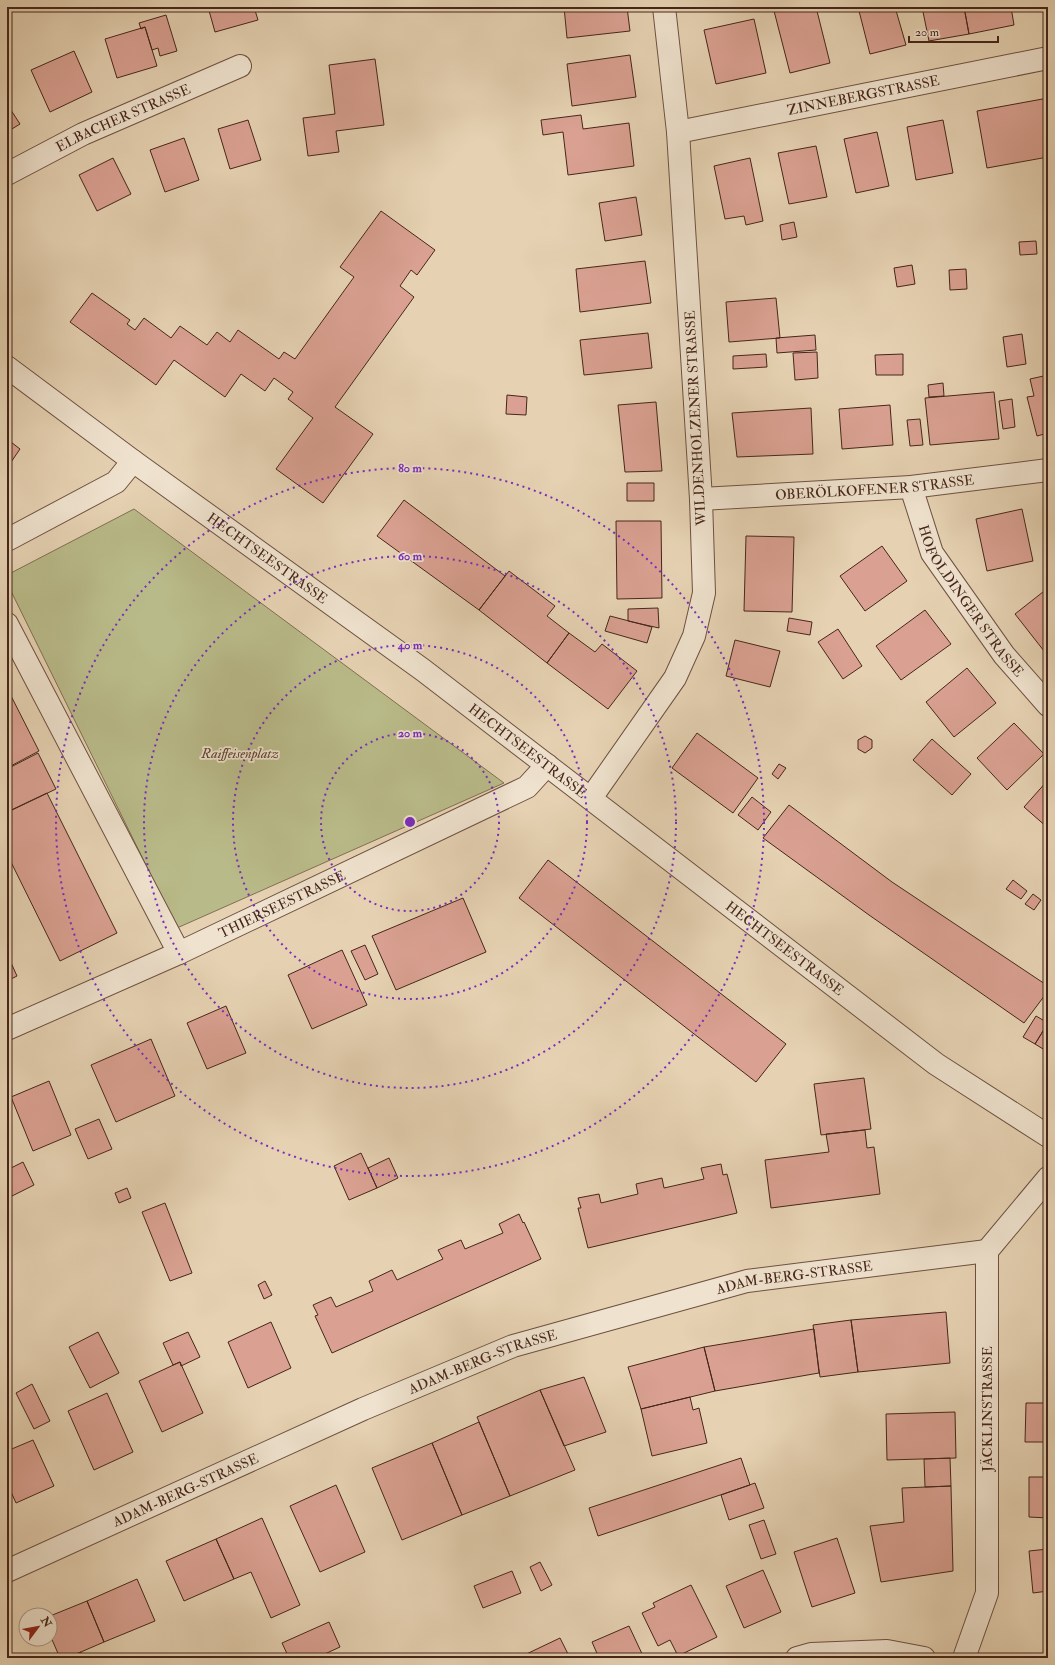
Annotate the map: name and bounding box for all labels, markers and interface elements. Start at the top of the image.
scale bar [909,18,998,44]
text: 20 m [915,25,940,40]
street label: ZINNEBERGSTRASSE [786,72,941,119]
street label: ELBACHER STRASSE [53,81,193,156]
street label: WILDENHOLZENER STRASSE [681,310,710,527]
text: 80 m [398,461,422,476]
street label: OBERÖLKOFENER STRASSE [775,471,975,504]
street label: HECHTSEESTRASSE [204,509,331,607]
street label: HOFOLDINGER STRASSE [915,523,1027,680]
text: 60 m [398,549,423,564]
text: 40 m [397,638,423,653]
street label: HECHTSEESTRASSE [465,700,590,802]
text: 20 m [398,726,423,741]
park label: Raiffeisenplatz [200,745,279,762]
centre of rings [403,815,417,829]
street label: THIERSEESTRASSE [216,867,348,942]
street label: HECHTSEESTRASSE [722,898,847,999]
street label: ADAM-BERG-STRASSE [713,1257,873,1298]
street label: ADAM-BERG-STRASSE [405,1326,559,1398]
street label: JÄCKLINSTRASSE [979,1346,996,1473]
street label: ADAM-BERG-STRASSE [109,1450,261,1531]
north arrow [18,1607,58,1647]
text: N [37,1613,55,1631]

